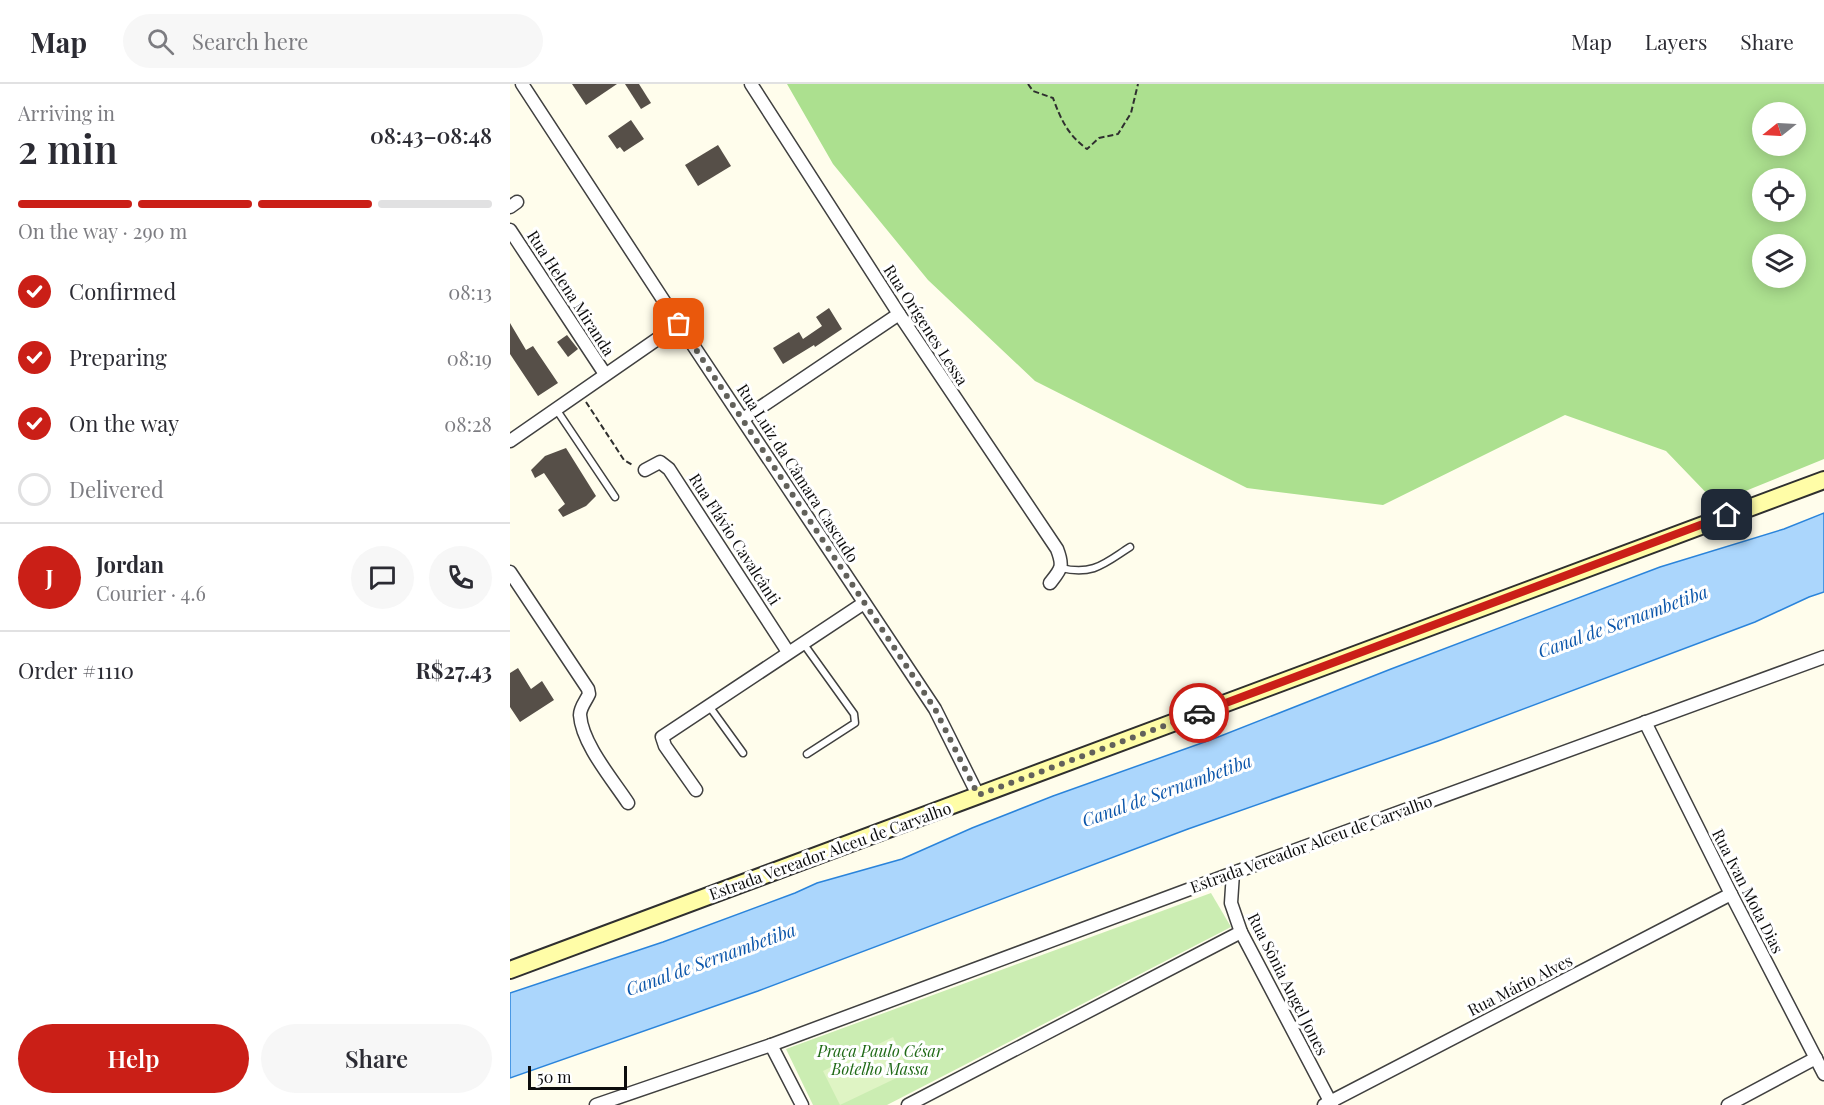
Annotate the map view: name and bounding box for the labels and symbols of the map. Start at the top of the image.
north arrow [1752,102,1806,156]
street label: Rua Helena Miranda [523,226,620,360]
street label: Rua Orígenes Lessa [879,260,973,389]
pin [653,298,704,349]
street label: Rua Luiz da Câmara Cascudo [733,379,864,566]
street label: Rua Flávio Cavalcânti [685,469,786,609]
pin [1701,489,1752,540]
water label: Canal de Sernambetiba [1534,579,1711,663]
courier [1169,683,1229,743]
water label: Canal de Sernambetiba [1078,748,1255,832]
street label: Estrada Vereador Alceu de Carvalho [1187,790,1435,897]
street label: Estrada Vereador Alceu de Carvalho [706,797,954,904]
street label: Rua Ivan Mota Dias [1708,825,1789,957]
street label: Rua Sônia Angel Jones [1243,909,1333,1059]
water label: Canal de Sernambetiba [622,917,799,1001]
street label: Rua Mário Alves [1464,949,1576,1020]
park label: Praça Paulo César Botelho Massa [816,1040,944,1079]
scale bar [528,1063,627,1090]

